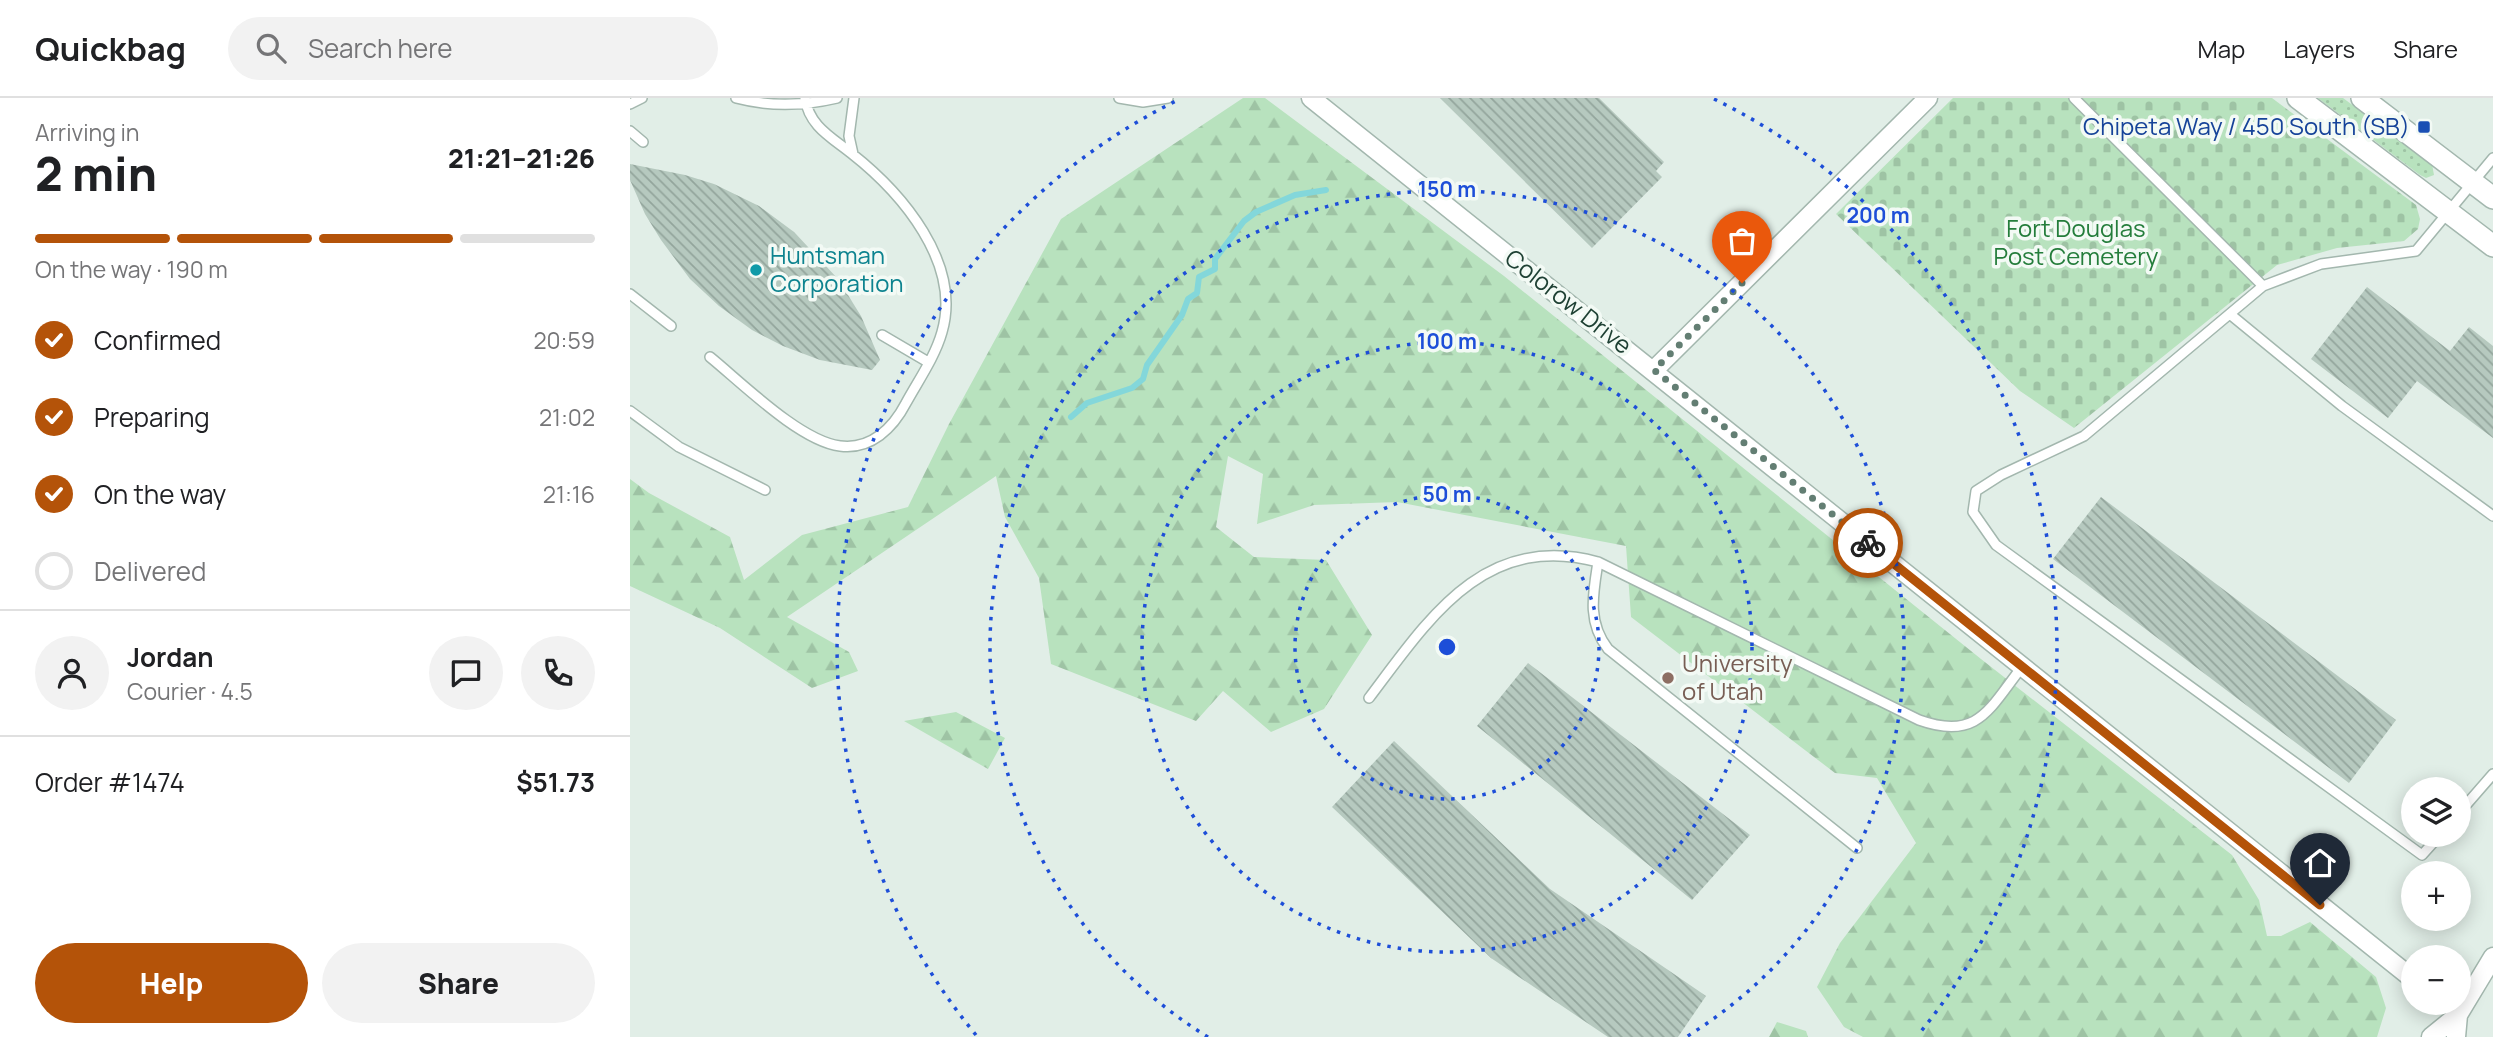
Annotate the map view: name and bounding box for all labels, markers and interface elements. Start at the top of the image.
search box [228,17,718,80]
text: Quickbag [35,26,186,71]
icon: search [252,29,290,67]
text: Search here [308,30,453,66]
text: Map [2198,32,2245,65]
text: Layers [2283,32,2355,65]
text: Share [2393,32,2458,65]
place label: Chipeta Way / 450 South (SB) [2083,109,2410,142]
text: Arriving in [35,116,140,148]
marker: Chipeta Way / 450 South (SB) [2416,119,2432,135]
text: 21:21–21:26 [448,140,595,176]
text: 2 min [35,142,157,205]
text: 150 m [1418,175,1476,203]
text: 200 m [1846,201,1910,229]
pin [1712,211,1772,283]
park label: Fort Douglas Post Cemetery [1994,211,2159,272]
icon: bag [1723,222,1761,260]
place label: Huntsman Corporation [770,238,904,299]
street label: Colorow Drive [1499,241,1639,361]
text: On the way · 190 m [35,253,228,285]
marker: Huntsman Corporation [748,262,764,278]
icon: check [35,321,73,359]
text: Confirmed [94,322,221,358]
text: 20:59 [533,324,595,356]
text: 100 m [1417,327,1477,355]
icon: check [35,398,73,436]
text: Preparing [94,399,210,435]
text: 21:02 [539,401,595,433]
icon: check [35,475,73,513]
text: On the way [94,476,226,512]
text: 21:16 [543,478,595,510]
text: 50 m [1422,480,1472,508]
courier [1833,508,1903,578]
icon: bike [1849,524,1887,562]
text: Delivered [94,553,206,589]
centre of rings [1435,635,1459,659]
button: person [35,636,109,710]
button: chat [429,636,503,710]
button: phone [521,636,595,710]
text: Jordan [127,639,213,675]
place label: University of Utah [1682,646,1793,707]
marker: University of Utah [1660,670,1676,686]
text: Courier · 4.5 [127,675,253,707]
text: Order #1474 [35,764,185,800]
text: $51.73 [516,764,595,800]
map controls [2401,777,2471,1015]
button: layers [2401,777,2471,847]
pin [2290,833,2350,905]
icon: home [2301,844,2339,882]
button: + [2401,861,2471,931]
button: Help [35,943,308,1023]
button: Share [322,943,595,1023]
button: − [2401,945,2471,1015]

